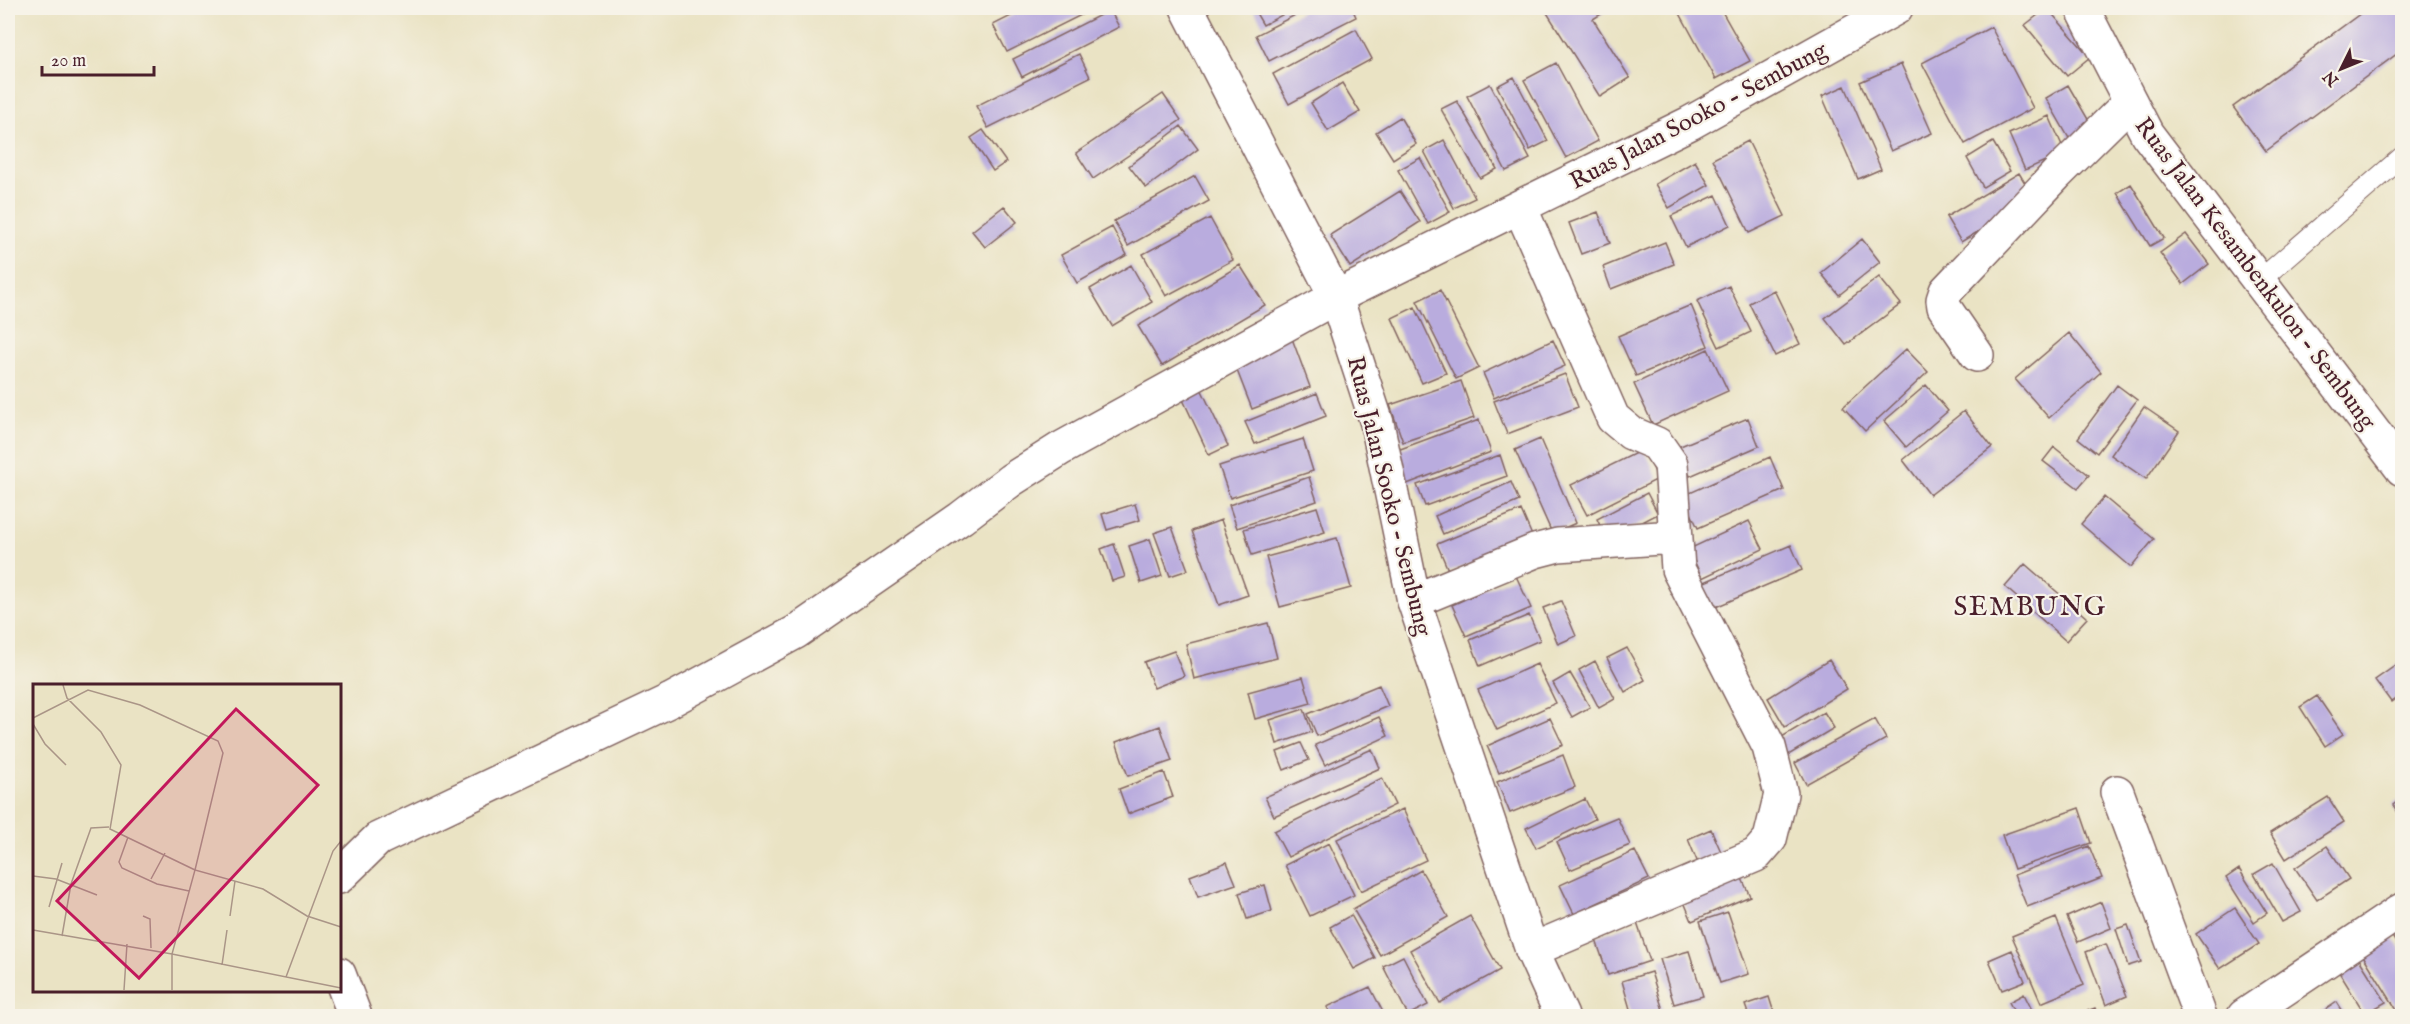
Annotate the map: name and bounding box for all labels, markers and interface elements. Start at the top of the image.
street label: Ruas Jalan Sooko - Sembung [1565,35,1834,197]
scale bar [42,39,154,77]
north arrow [2311,39,2371,99]
text: 20 m [51,50,86,73]
text: N [2319,66,2344,90]
street label: Ruas Jalan Kesambenkulon - Sembung [2127,112,2383,437]
street label: Ruas Jalan Sooko - Sembung [1339,353,1439,640]
district label: SEMBUNG [1953,591,2107,625]
inset map [33,684,340,991]

